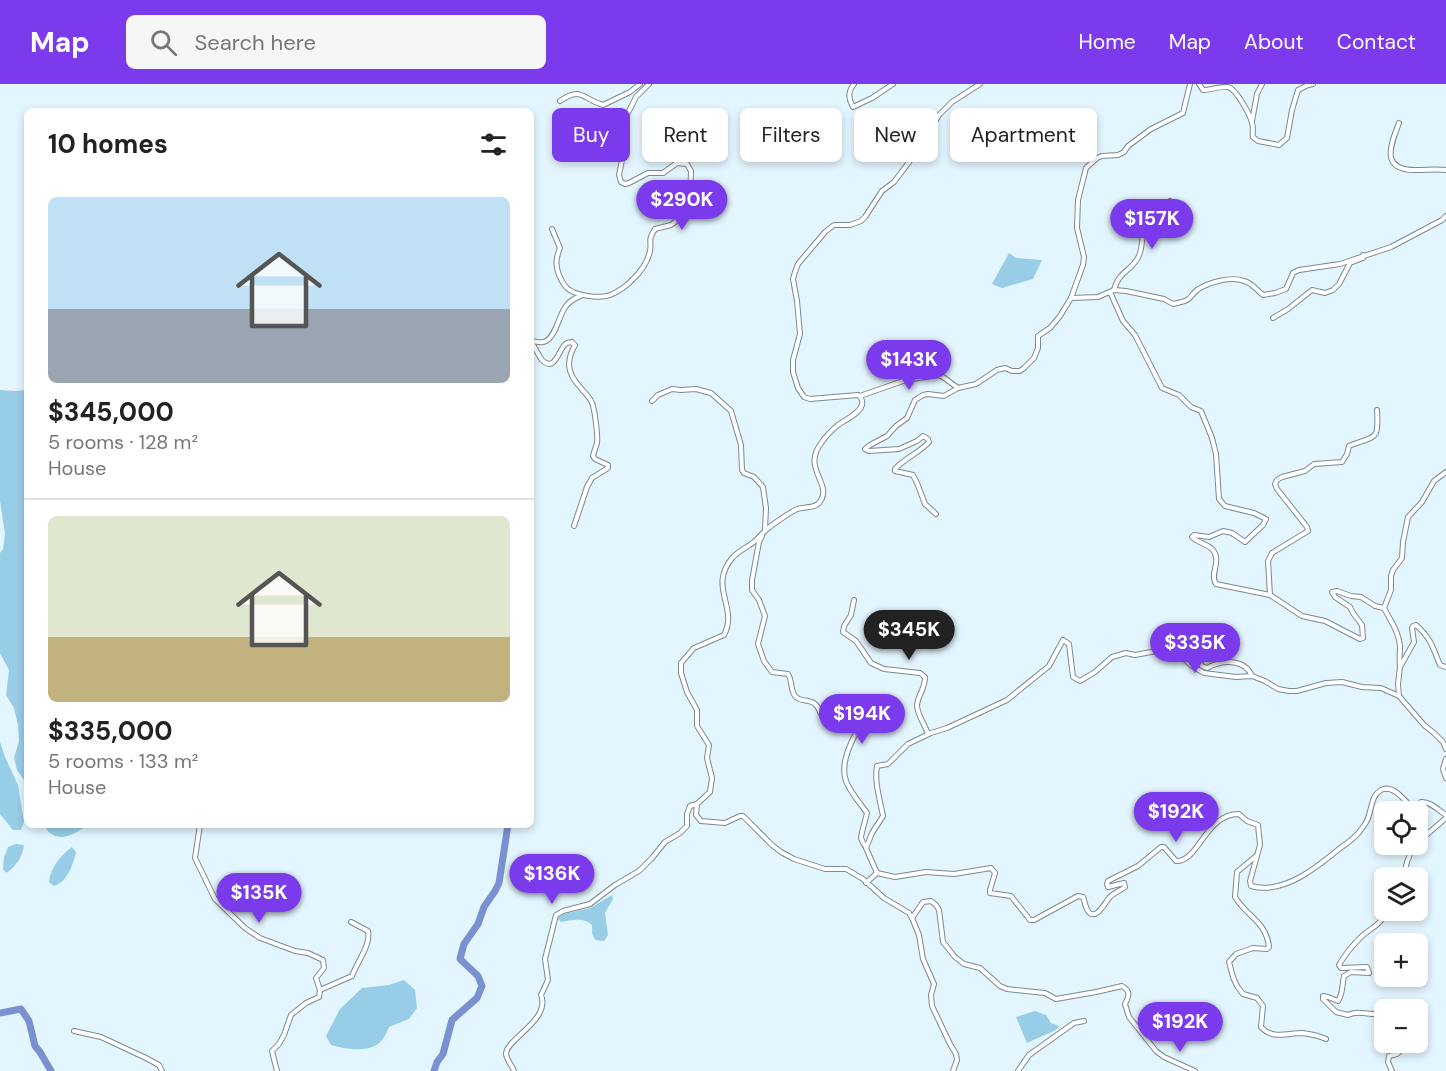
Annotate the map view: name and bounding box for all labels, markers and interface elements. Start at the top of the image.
search box [126,15,546,69]
text: Map [30,24,90,61]
icon: search [147,26,180,59]
text: Search here [195,28,316,57]
text: Home [1078,28,1136,56]
text: Map [1169,28,1211,56]
text: About [1244,28,1304,56]
text: Contact [1337,28,1416,56]
chip: Buy [552,108,630,162]
chip: Rent [642,108,728,162]
chip: Filters [740,108,842,162]
chip: New [854,108,938,162]
chip: Apartment [950,108,1097,162]
text: 10 homes [48,127,168,161]
icon: filters [477,128,510,161]
pin: $290K [640,180,724,231]
text: $290K [650,186,714,212]
pin: $157K [1110,199,1194,250]
text: $157K [1124,205,1180,231]
icon: home [225,236,333,344]
pin: $143K [867,340,951,391]
text: $143K [880,346,938,372]
text: $345,000 [48,395,174,429]
text: 5 rooms · 128 m² [48,429,198,455]
text: House [48,455,106,481]
icon: home [225,555,333,663]
pin: $345K [867,610,951,661]
text: $345K [878,616,940,642]
pin: $335K [1153,623,1237,674]
text: $335K [1164,629,1226,655]
pin: $194K [820,694,904,745]
text: $194K [833,700,891,726]
text: $335,000 [48,714,173,748]
text: 5 rooms · 133 m² [48,748,198,774]
text: House [48,774,106,800]
pin: $192K [1134,792,1218,843]
text: $192K [1148,798,1204,824]
map controls [1374,801,1428,1053]
button: locate [1374,801,1428,855]
pin: $136K [510,854,594,905]
text: $136K [523,860,581,886]
button: layers [1374,867,1428,921]
pin: $135K [217,873,301,924]
text: $135K [231,879,287,905]
button: + [1374,933,1428,987]
button: − [1374,999,1428,1053]
pin: $192K [1138,1002,1222,1053]
text: $192K [1152,1008,1208,1034]

